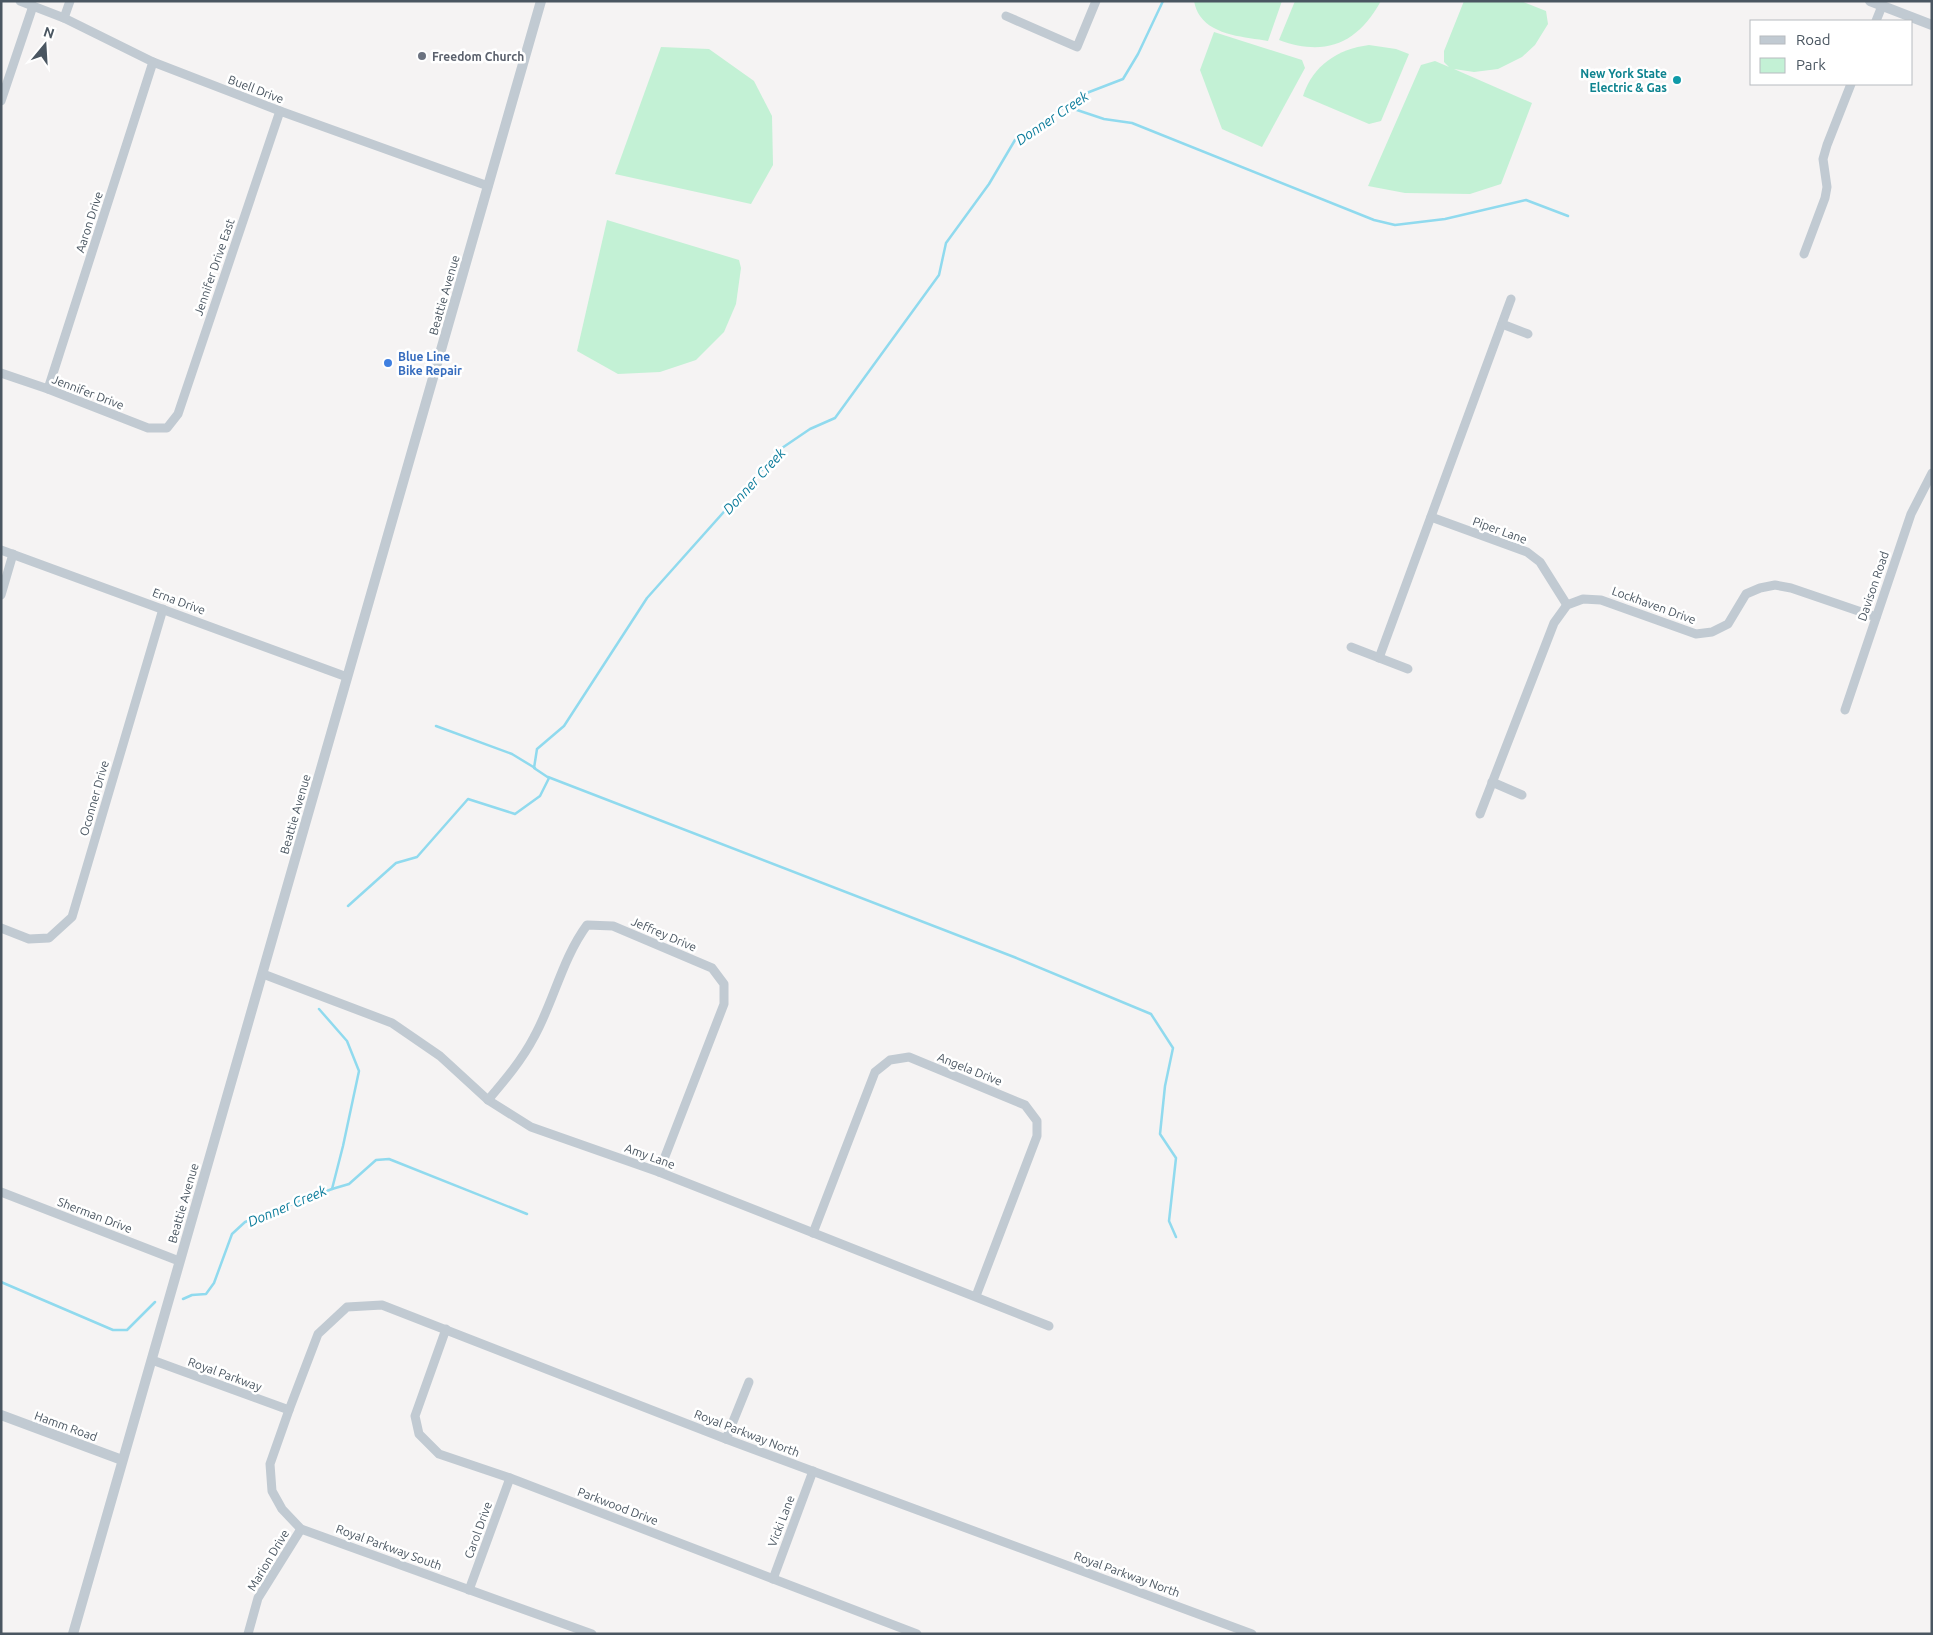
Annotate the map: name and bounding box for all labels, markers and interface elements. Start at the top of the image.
north arrow [20,20,70,70]
legend [1750,20,1913,85]
text: N [42,23,56,42]
text: Road [1796,31,1831,48]
marker: Freedom Church [416,50,428,62]
place label: Freedom Church [432,50,524,63]
text: Park [1796,56,1826,73]
place label: New York State Electric & Gas [1580,67,1667,94]
street label: Buell Drive [226,72,286,106]
marker: New York State Electric & Gas [1671,74,1683,86]
water label: Donner Creek [1013,87,1092,148]
street label: Aaron Drive [73,190,105,254]
street label: Jennifer Drive East [191,217,237,317]
street label: Beattie Avenue [426,254,462,336]
place label: Blue Line Bike Repair [398,350,462,377]
marker: Blue Line Bike Repair [382,357,394,369]
street label: Jennifer Drive [50,372,126,412]
water label: Donner Creek [719,444,789,517]
street label: Piper Lane [1471,514,1529,546]
street label: Davison Road [1855,549,1891,623]
street label: Lockhaven Drive [1610,584,1698,626]
street label: Erna Drive [151,585,207,617]
street label: Oconner Drive [77,759,111,837]
street label: Beattie Avenue [277,773,313,855]
street label: Jeffrey Drive [629,914,699,954]
street label: Angela Drive [936,1050,1004,1088]
street label: Amy Lane [623,1141,677,1171]
street label: Beattie Avenue [165,1162,201,1244]
water label: Donner Creek [245,1182,330,1230]
street label: Sherman Drive [56,1195,134,1235]
street label: Royal Parkway [186,1355,264,1393]
street label: Royal Parkway North [692,1407,802,1459]
street label: Hamm Road [33,1409,99,1443]
street label: Parkwood Drive [576,1485,660,1527]
street label: Vicki Lane [765,1493,797,1549]
street label: Carol Drive [462,1500,494,1560]
street label: Royal Parkway South [334,1522,444,1572]
street label: Marion Drive [245,1527,291,1593]
street label: Royal Parkway North [1072,1549,1182,1599]

